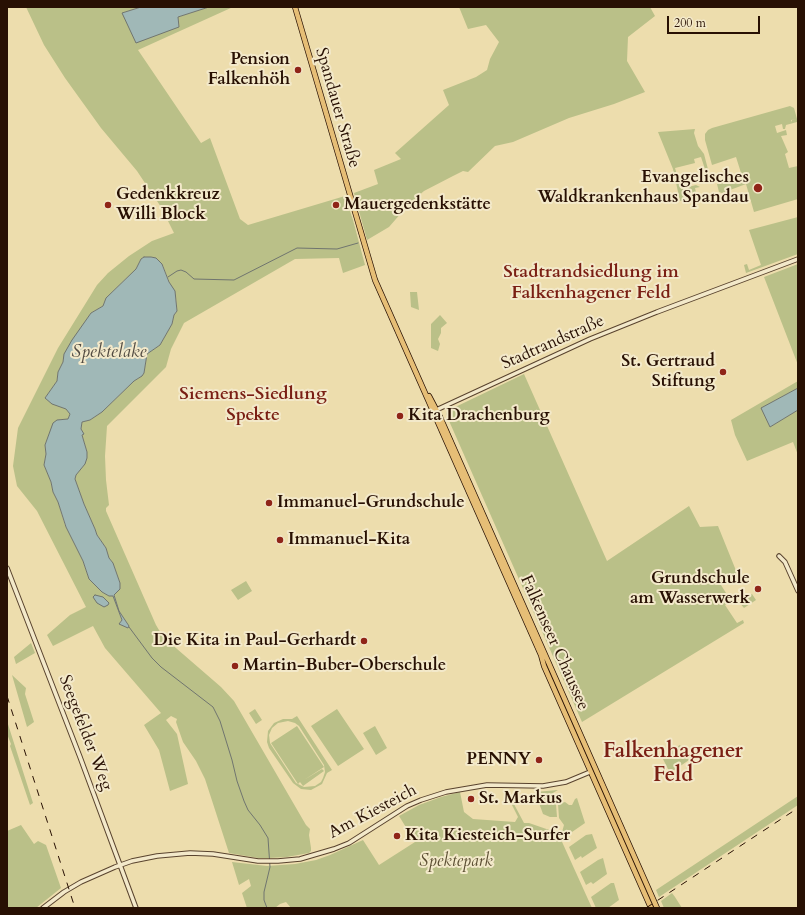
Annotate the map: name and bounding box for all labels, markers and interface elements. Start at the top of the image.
scale bar [669,8,762,34]
text: 200 m [674,15,706,31]
street label: Spandauer Straße [310,46,364,170]
place label: Pension Falkenhöh [208,50,290,90]
marker: Pension Falkenhöh [293,65,303,75]
place label: Evangelisches Waldkrankenhaus Spandau [538,168,749,208]
marker: Evangelisches Waldkrankenhaus Spandau [752,182,764,194]
place label: Gedenkkreuz Willi Block [116,185,220,225]
place label: Mauergedenkstätte [344,195,491,215]
marker: Gedenkkreuz Willi Block [103,200,113,210]
marker: Mauergedenkstätte [331,200,341,210]
district label: Stadtrandsiedlung im Falkenhagener Feld [503,262,679,304]
street label: Stadtrandstraße [498,311,608,375]
water label: Spektelake [71,342,147,364]
place label: St. Gertraud Stiftung [621,352,715,392]
marker: St. Gertraud Stiftung [718,367,728,377]
district label: Siemens-Siedlung Spekte [179,384,327,426]
place label: Kita Drachenburg [408,406,550,426]
marker: Kita Drachenburg [395,411,405,421]
place label: Immanuel-Grundschule [277,493,465,513]
marker: Immanuel-Grundschule [264,498,274,508]
place label: Immanuel-Kita [288,530,410,550]
marker: Immanuel-Kita [275,535,285,545]
place label: Grundschule am Wasserwerk [630,569,750,609]
street label: Falkenseer Chaussee [515,572,593,714]
marker: Grundschule am Wasserwerk [753,584,763,594]
place label: Die Kita in Paul-Gerhardt [153,631,356,651]
marker: Die Kita in Paul-Gerhardt [359,636,369,646]
place label: Martin-Buber-Oberschule [243,656,446,676]
marker: Martin-Buber-Oberschule [230,661,240,671]
street label: Seegefelder Weg [54,672,116,794]
district label: Falkenhagener Feld [603,739,743,789]
place label: PENNY [466,750,531,770]
marker: PENNY [534,755,544,765]
street label: Am Kiesteich [325,780,421,844]
place label: St. Markus [479,789,562,809]
marker: St. Markus [466,794,476,804]
place label: Kita Kiesteich-Surfer [405,826,570,846]
marker: Kita Kiesteich-Surfer [392,831,402,841]
park label: Spektepark [419,852,493,872]

